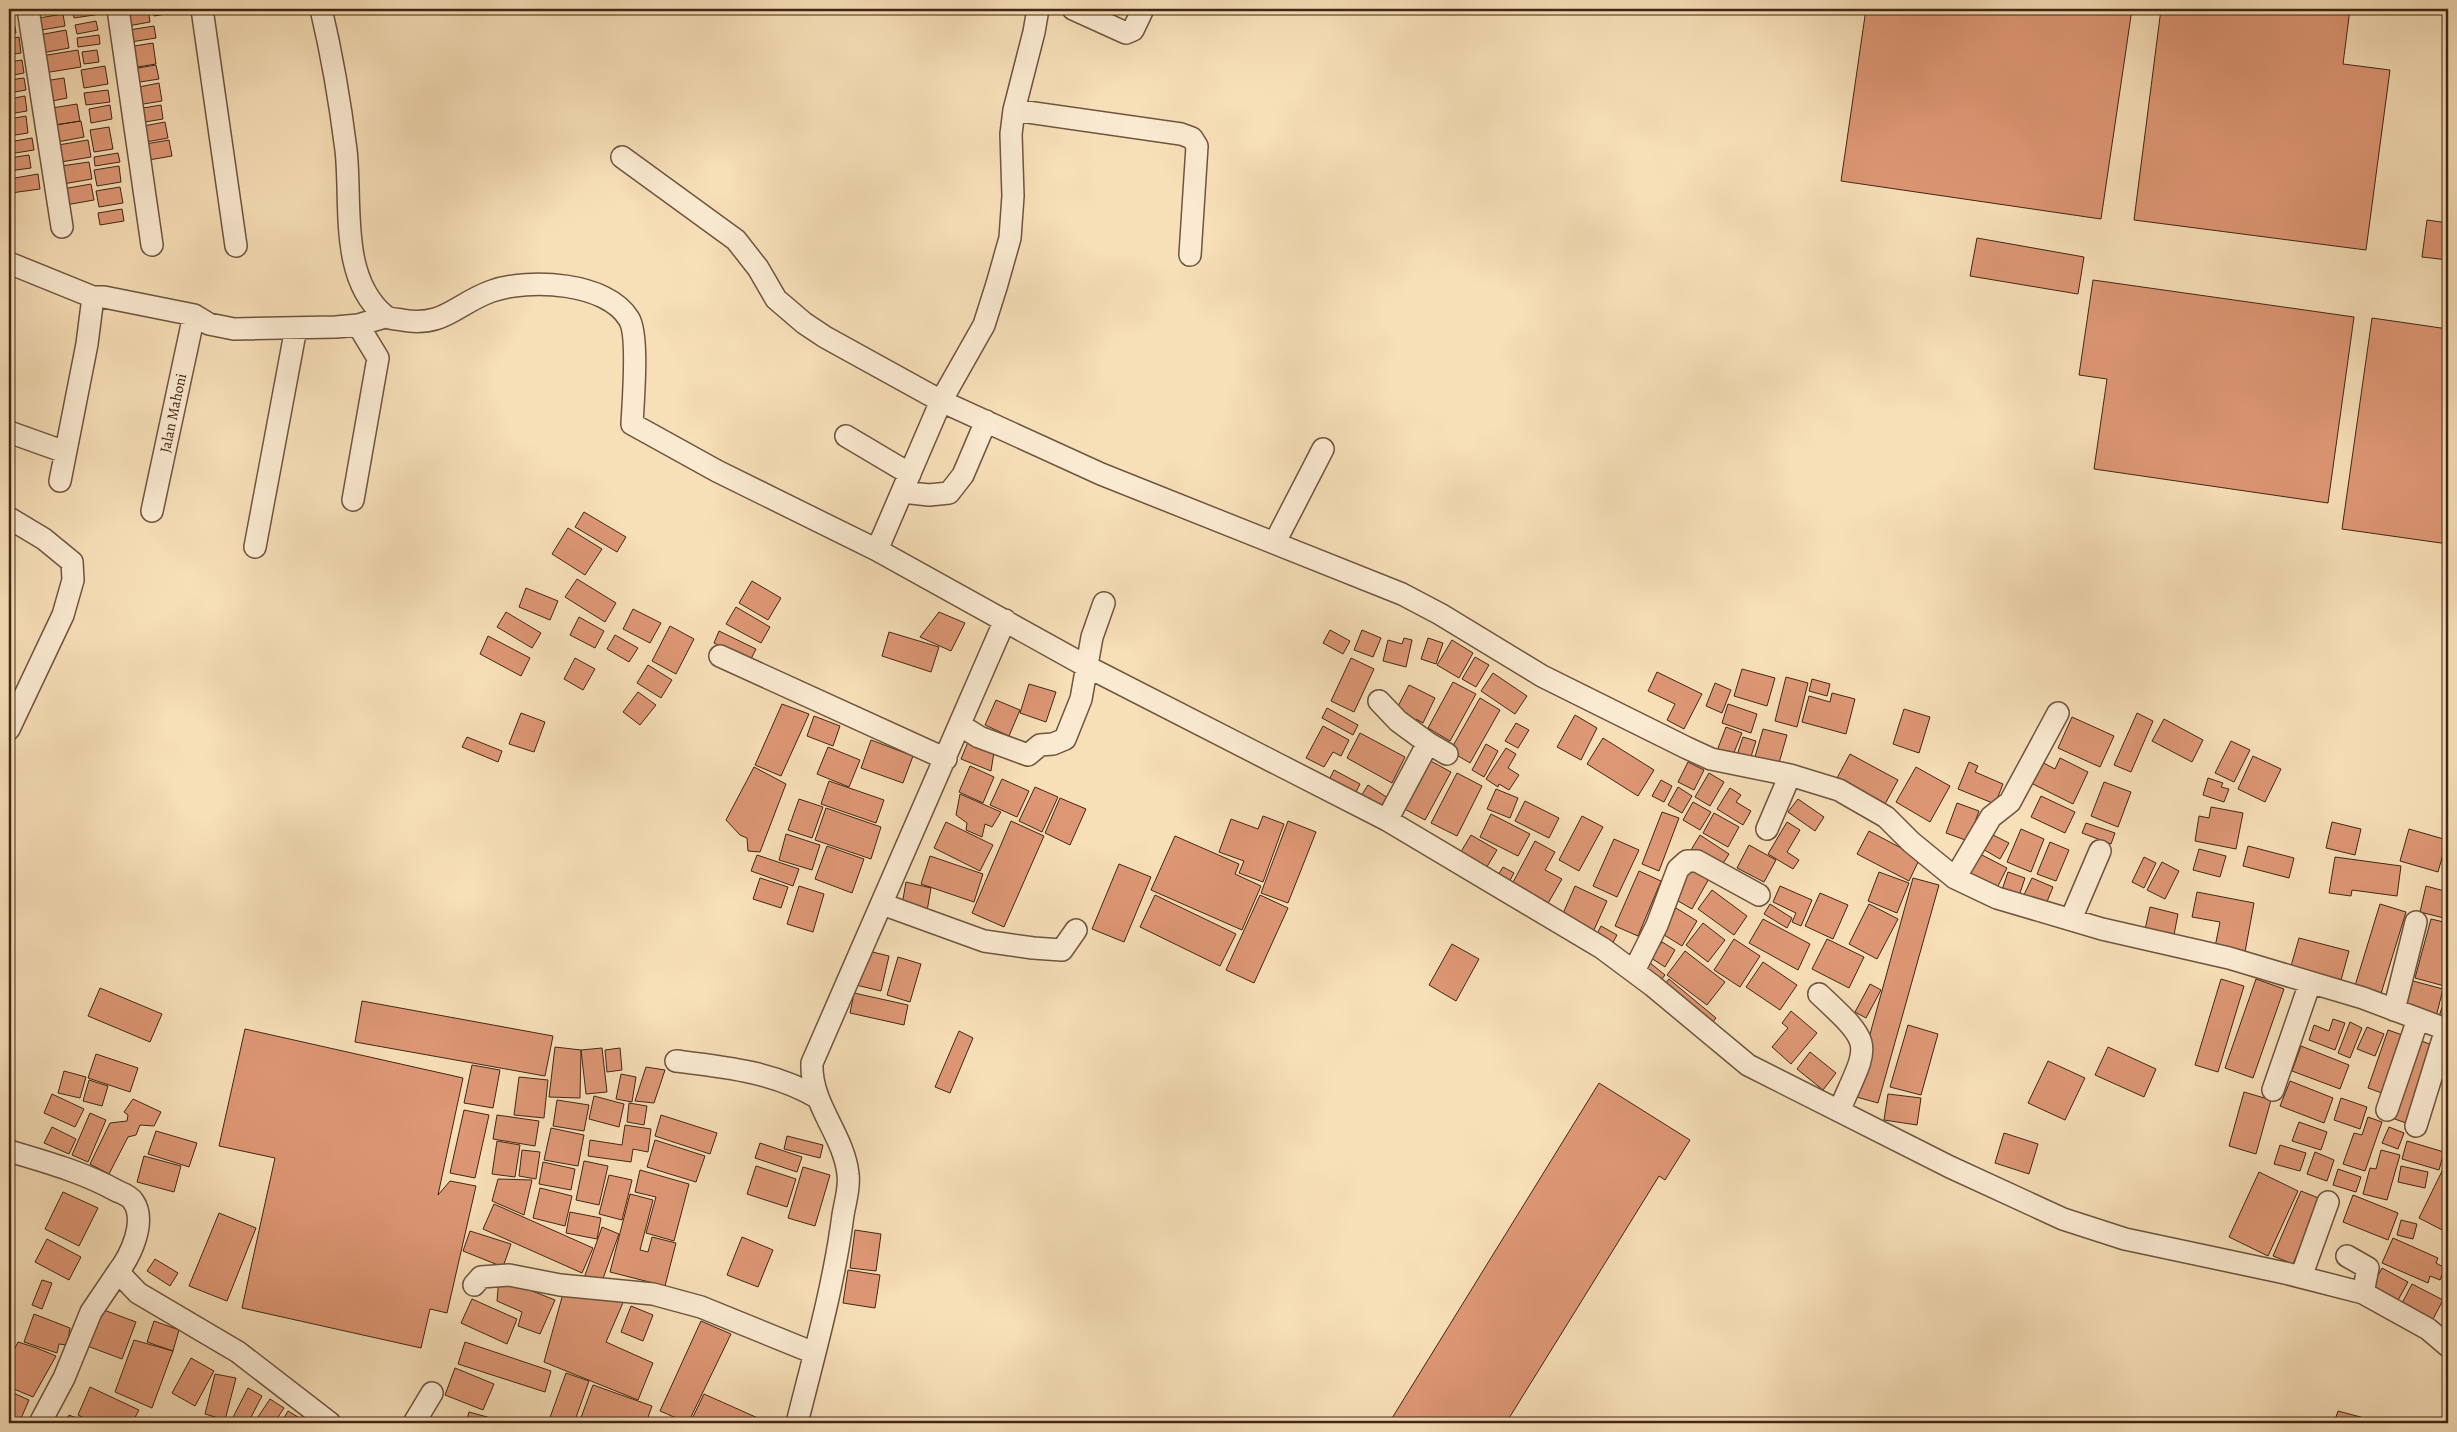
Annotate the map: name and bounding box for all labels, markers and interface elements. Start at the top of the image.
street label: Jalan Mahoni [155,371,191,455]

